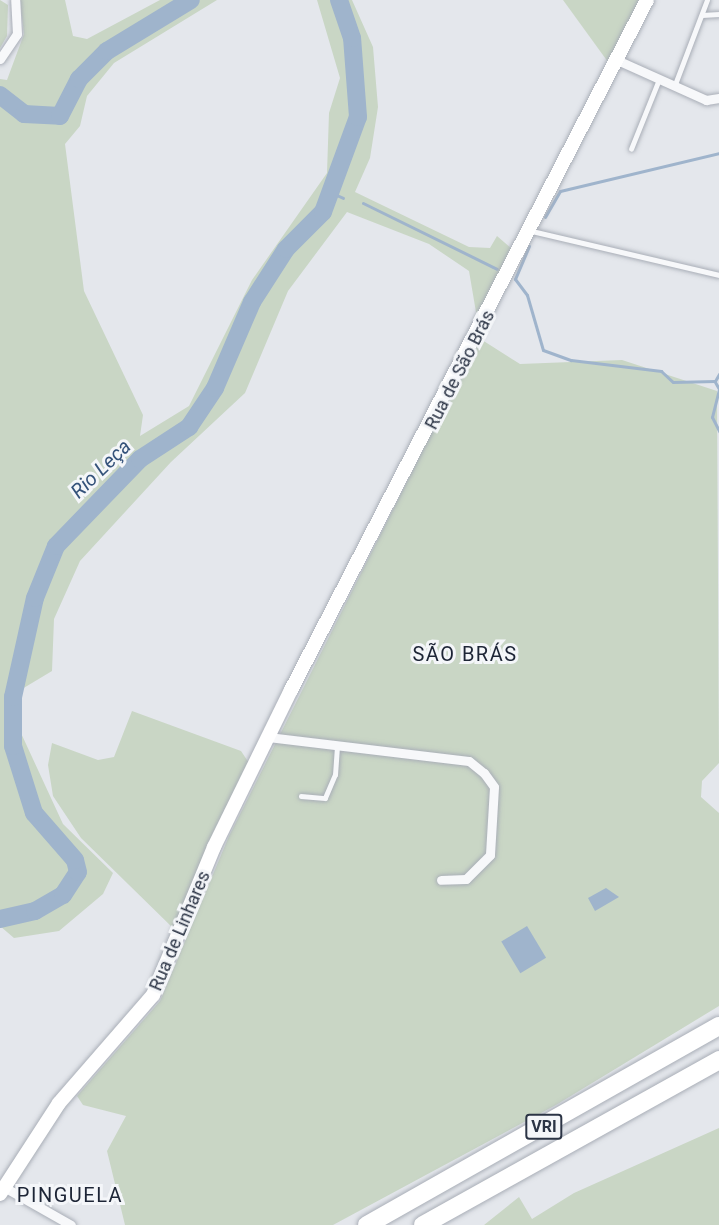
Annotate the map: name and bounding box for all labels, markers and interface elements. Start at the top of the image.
street label: Rua de São Brás [421,307,499,433]
water label: Rio Leça [66,435,136,503]
district label: SÃO BRÁS [412,642,518,666]
street label: Rua de Linhares [145,868,215,994]
road number: VRI [524,1114,564,1140]
district label: PINGUELA [17,1183,123,1207]

